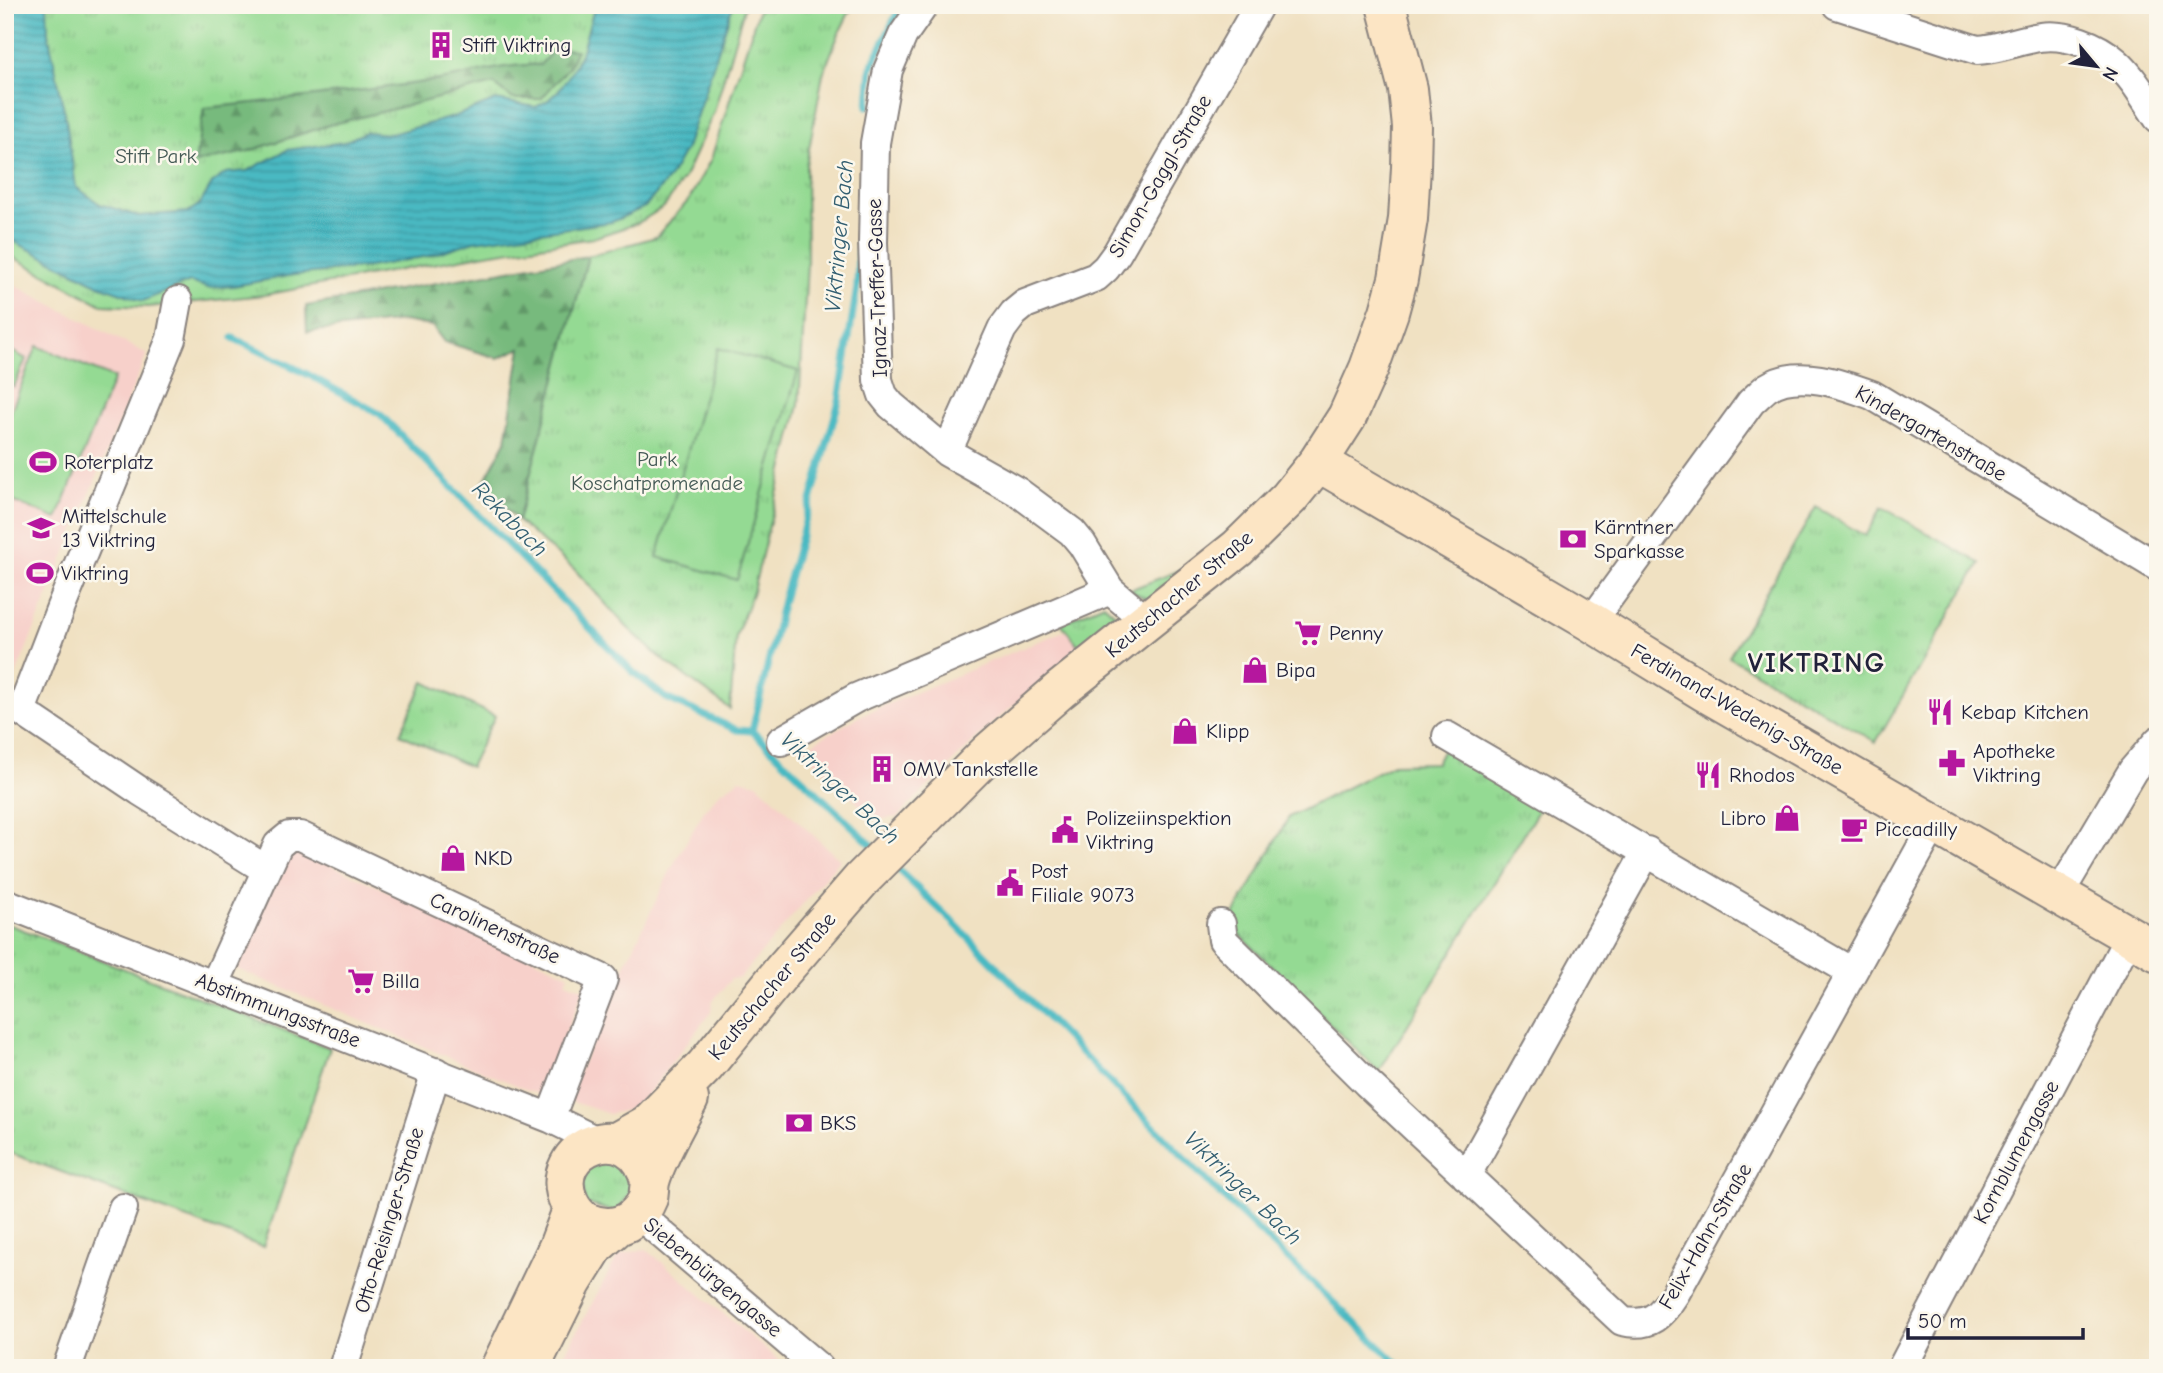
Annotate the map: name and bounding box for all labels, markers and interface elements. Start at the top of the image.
building icon: Stift Viktring [426,30,456,60]
north arrow [2062,32,2132,102]
place label: Stift Viktring [462,33,571,57]
text: N [2097,63,2123,85]
street label: Simon-Gaggl-Straße [1104,90,1216,262]
park label: Stift Park [115,144,197,168]
water label: Viktringer Bach [819,159,859,313]
street label: Ignaz-Treffer-Gasse [862,198,892,378]
street label: Kindergartenstraße [1851,380,2011,486]
sports icon: Roterplatz [28,447,58,477]
park label: Park Koschatpromenade [571,447,743,495]
place label: Roterplatz [64,450,153,474]
water label: Rekabach [467,476,553,562]
place label: Mittelschule 13 Viktring [62,504,167,552]
school or university icon: Mittelschule 13 Viktring [26,513,56,543]
place label: Kärntner Sparkasse [1594,515,1684,563]
bank icon: Kärntner Sparkasse [1558,524,1588,554]
street label: Keutschacher Straße [1100,525,1258,663]
sports icon: Viktring [25,558,55,588]
place label: Viktring [61,561,129,585]
supermarket icon: Penny [1293,618,1323,648]
place label: Penny [1329,621,1384,645]
street label: Ferdinand-Wedenig-Straße [1627,638,1847,780]
district label: VIKTRING [1748,647,1886,679]
shop icon: Bipa [1240,655,1270,685]
place label: Bipa [1276,658,1316,682]
restaurant icon: Kebap Kitchen [1925,697,1955,727]
place label: Kebap Kitchen [1961,700,2089,724]
shop icon: Klipp [1170,716,1200,746]
place label: Klipp [1206,719,1249,743]
water label: Viktringer Bach [775,726,905,850]
place label: Apotheke Viktring [1973,739,2055,787]
pharmacy icon: Apotheke Viktring [1937,748,1967,778]
building icon: OMV Tankstelle [867,754,897,784]
place label: OMV Tankstelle [903,757,1038,781]
restaurant icon: Rhodos [1693,760,1723,790]
place label: Rhodos [1729,763,1795,787]
shop icon: Libro [1772,803,1802,833]
place label: Polizeiinspektion Viktring [1086,806,1232,854]
place label: Libro [1720,806,1766,830]
cafe icon: Piccadilly [1839,814,1869,844]
public building icon: Polizeiinspektion Viktring [1050,815,1080,845]
place label: Piccadilly [1875,817,1958,841]
shop icon: NKD [438,843,468,873]
place label: NKD [474,846,513,870]
place label: Post Filiale 9073 [1031,859,1135,907]
public building icon: Post Filiale 9073 [995,868,1025,898]
street label: Carolinenstraße [426,887,564,969]
street label: Keutschacher Straße [703,907,841,1065]
supermarket icon: Billa [346,966,376,996]
street label: Abstimmungsstraße [192,967,364,1053]
place label: Billa [382,969,420,993]
street label: Kornblumengasse [1968,1076,2064,1228]
bank icon: BKS [784,1108,814,1138]
place label: BKS [820,1111,856,1135]
street label: Otto-Reisinger-Straße [349,1124,429,1316]
water label: Viktringer Bach [1179,1125,1307,1251]
street label: Felix-Hahn-Straße [1653,1159,1757,1313]
street label: Siebenbürgengasse [639,1212,787,1342]
scale bar [1908,1296,2082,1340]
text: 50 m [1918,1309,1967,1333]

